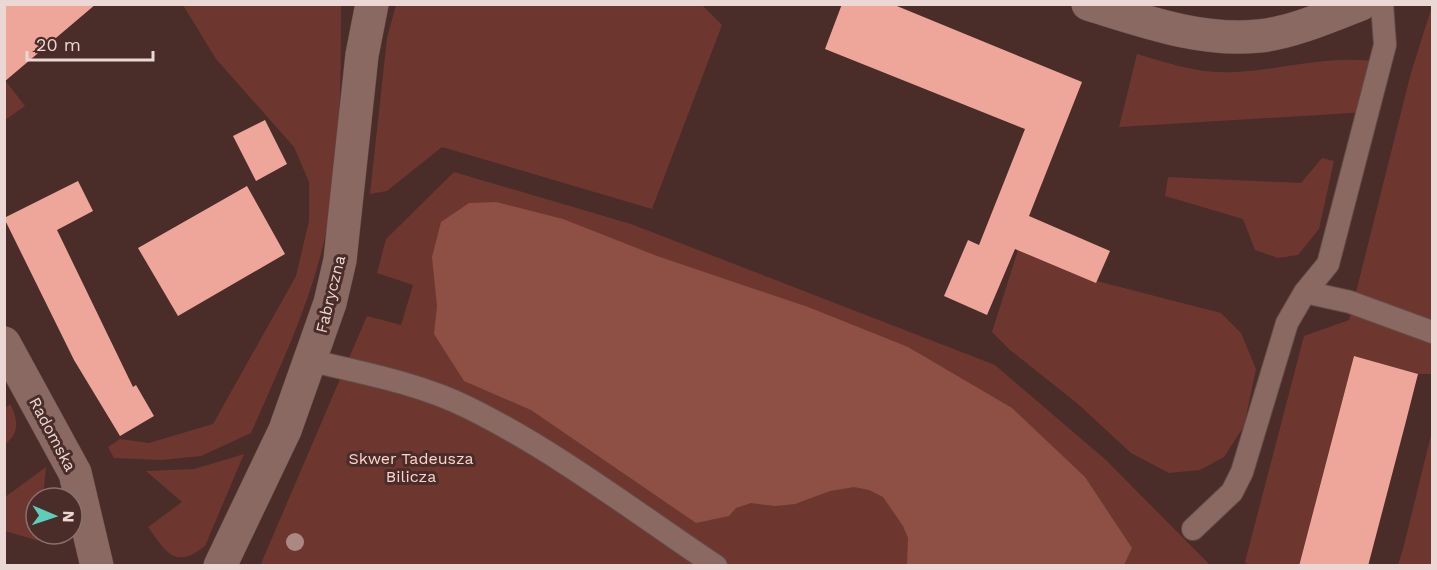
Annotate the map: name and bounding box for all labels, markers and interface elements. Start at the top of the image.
scale bar [27,24,153,62]
text: 20 m [36,34,81,55]
street label: Fabryczna [312,253,349,335]
street label: Radomska [25,394,80,474]
park label: Skwer Tadeusza Bilicza [348,449,474,486]
north arrow [24,486,84,546]
text: N [59,510,78,523]

